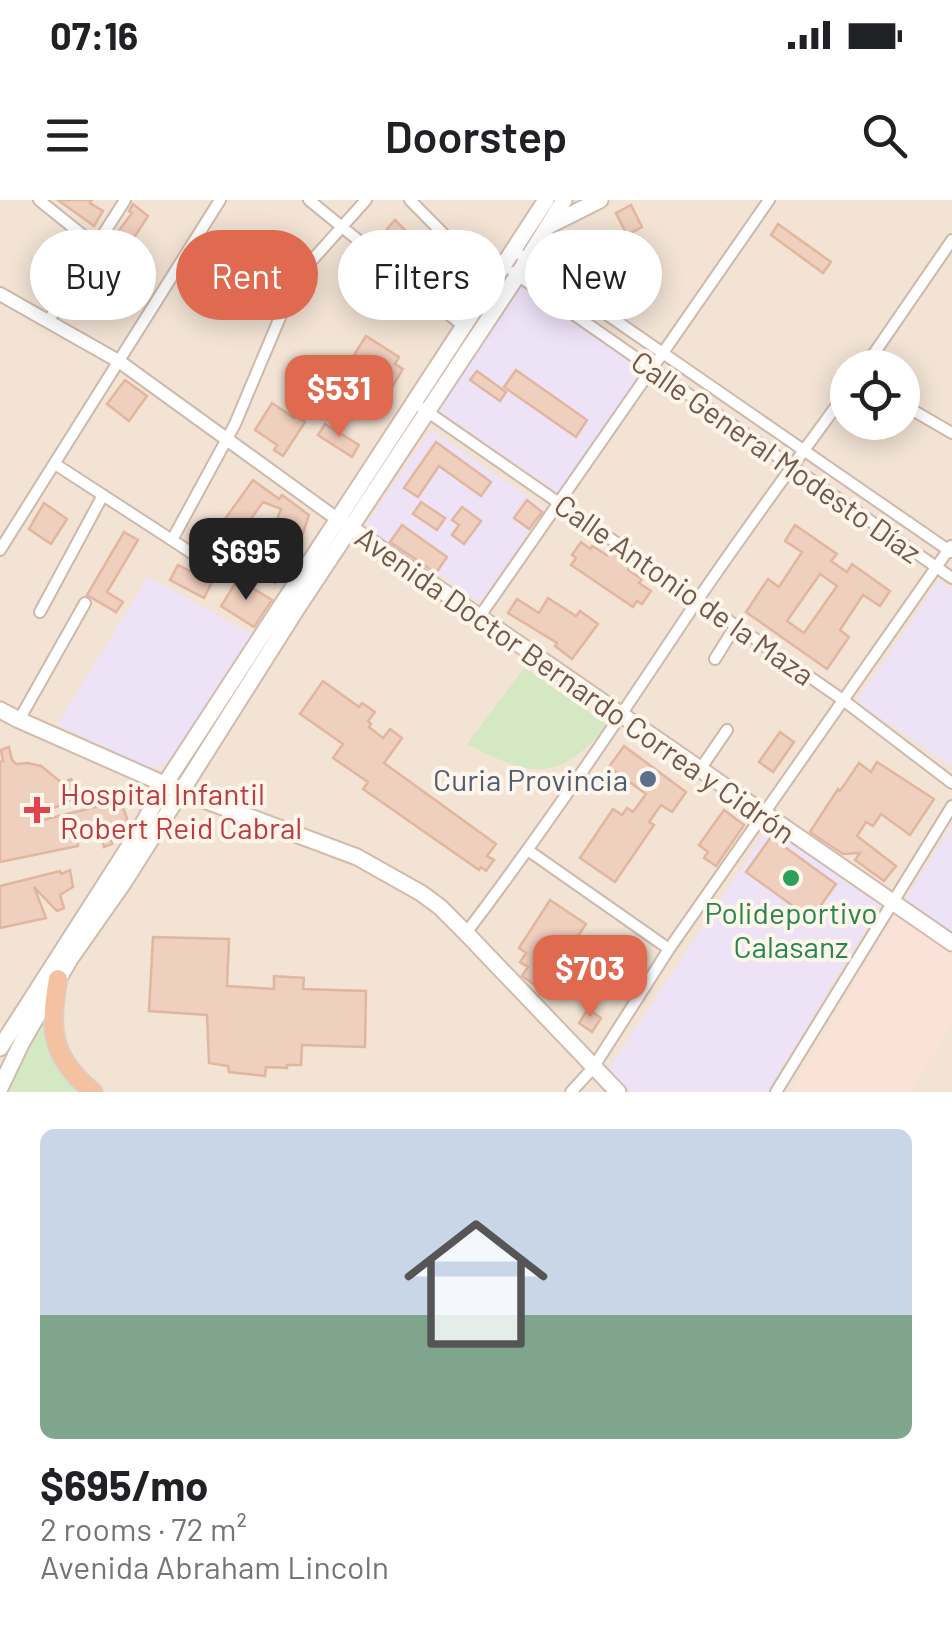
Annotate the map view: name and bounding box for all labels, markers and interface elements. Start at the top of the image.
text: 07:16 [50,12,138,58]
icon: menu [40,108,95,163]
text: Doorstep [385,108,567,162]
icon: search [857,108,912,163]
chip: Buy [30,230,156,320]
chip: Rent [176,230,318,320]
chip: Filters [338,230,505,320]
chip: New [525,230,662,320]
street label: Calle General Modesto Díaz [625,342,929,570]
map controls [830,350,920,440]
button: locate [830,350,920,440]
pin: $531 [280,355,398,440]
text: $531 [307,368,371,406]
street label: Calle Antonio de la Maza [548,486,822,692]
pin: $695 [187,518,305,603]
street label: Avenida Doctor Bernardo Correa y Cidrón [349,518,803,850]
text: $695 [211,531,281,569]
place label: Curia Provincia [433,761,628,797]
marker: Curia Provincia [637,768,659,790]
place label: Hospital Infantil Robert Reid Cabral [60,775,302,845]
marker: Hospital Infantil Robert Reid Cabral [24,797,50,823]
marker: Polideportivo Calasanz [780,867,802,889]
place label: Polideportivo Calasanz [704,894,878,964]
pin: $703 [531,935,649,1020]
text: $703 [555,948,625,986]
icon: home [386,1194,566,1374]
text: $695/mo [40,1459,209,1509]
text: 2 rooms · 72 m² [40,1509,247,1547]
text: Avenida Abraham Lincoln [40,1547,389,1585]

